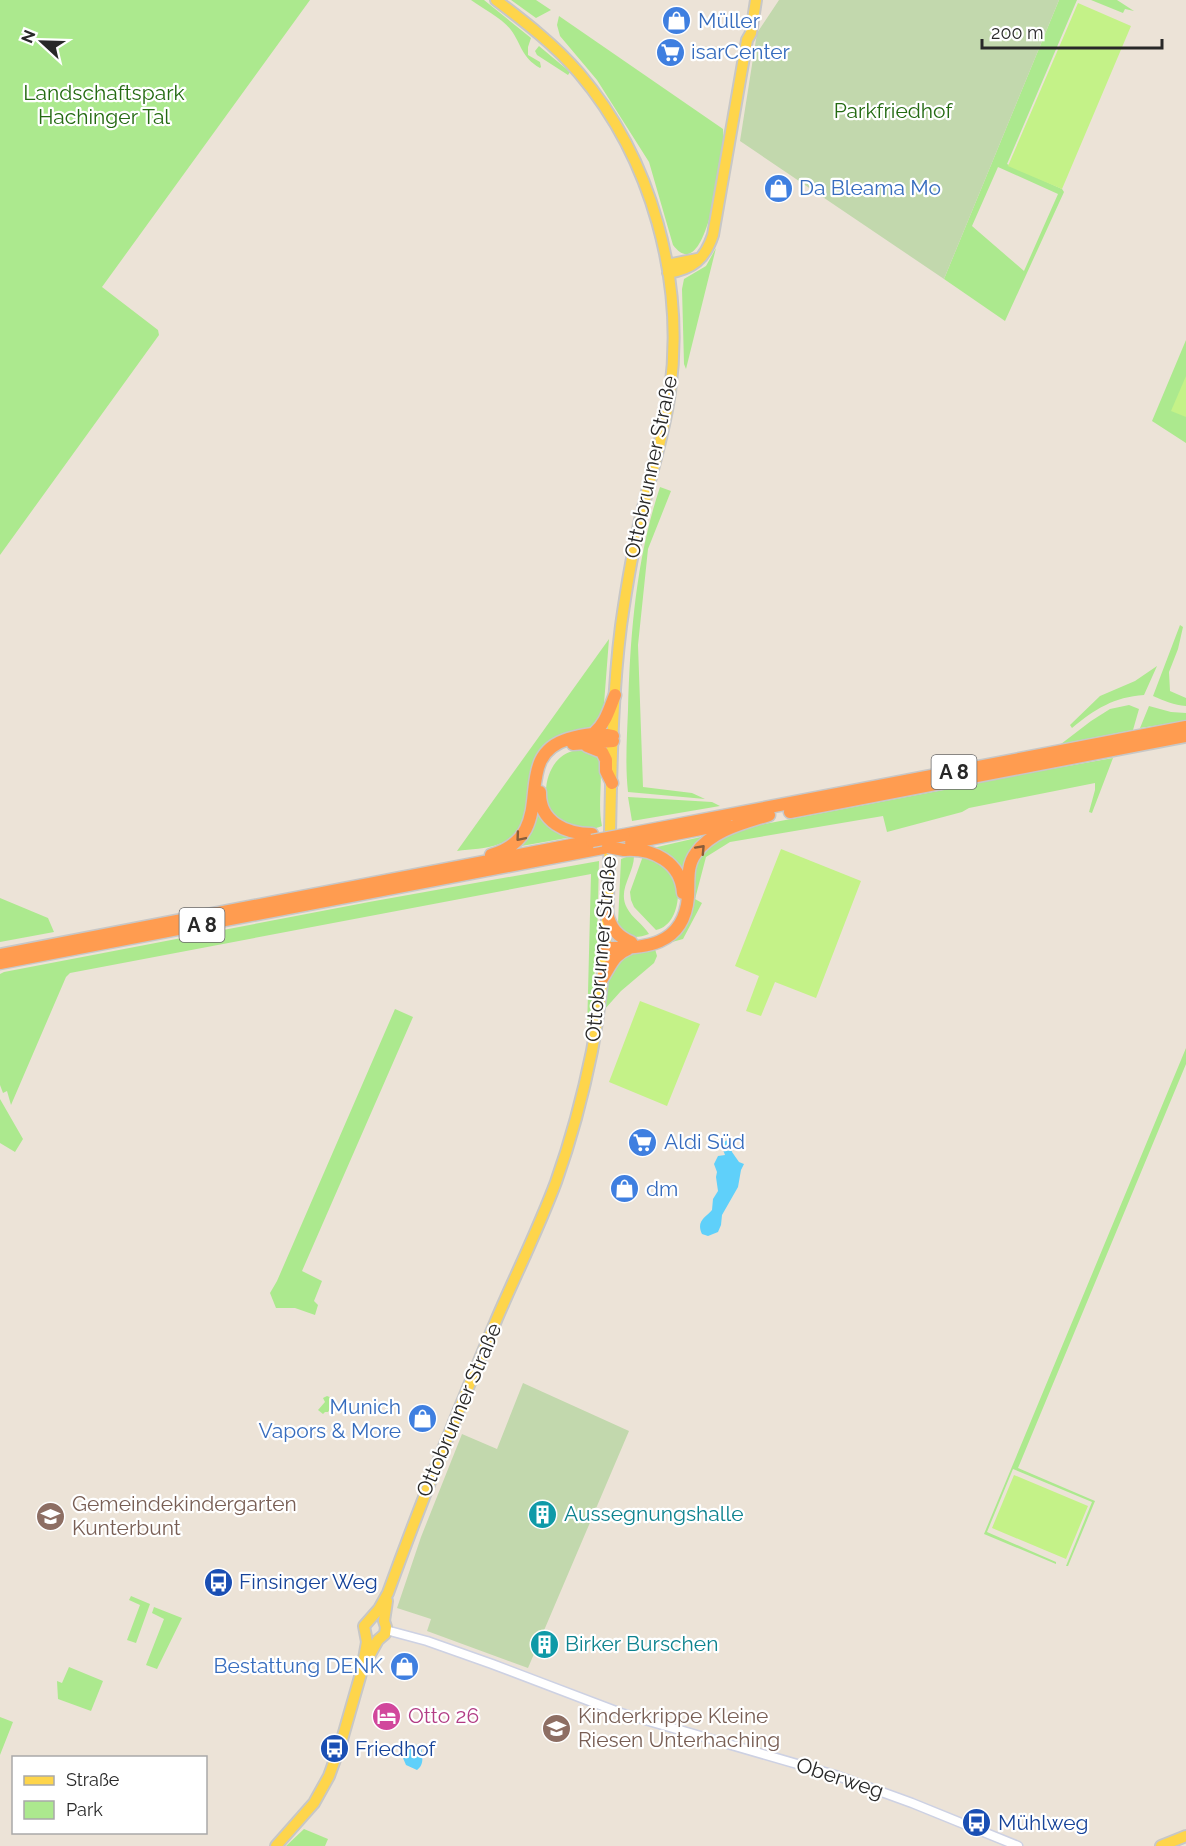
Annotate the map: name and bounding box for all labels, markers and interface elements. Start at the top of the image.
shop icon: Müller [661,5,693,37]
place label: Müller [698,8,761,33]
north arrow [12,12,72,72]
scale bar [982,12,1162,50]
text: 200 m [991,22,1044,43]
text: N [17,27,40,46]
supermarket icon: isarCenter [654,36,686,68]
place label: isarCenter [691,39,791,64]
park label: Landschaftspark Hachinger Tal [23,80,185,129]
park label: Parkfriedhof [834,98,953,123]
shop icon: Da Bleama Mo [762,172,794,204]
place label: Da Bleama Mo [799,175,941,200]
street label: Ottobrunner Straße [619,373,682,561]
road number: A 8 [932,755,976,789]
one-way arrow [516,830,527,841]
one-way arrow [694,845,705,855]
street label: Ottobrunner Straße [580,855,621,1043]
road number: A 8 [180,908,224,942]
supermarket icon: Aldi Süd [627,1126,659,1158]
place label: Aldi Süd [664,1129,745,1154]
shop icon: dm [609,1173,641,1205]
place label: dm [646,1176,678,1201]
street label: Ottobrunner Straße [411,1319,506,1500]
place label: Munich Vapors & More [259,1394,401,1443]
shop icon: Munich Vapors & More [406,1403,438,1435]
place label: Gemeindekindergarten Kunterbunt [72,1491,297,1540]
building icon: Aussegnungshalle [527,1498,559,1530]
school or university icon: Gemeindekindergarten Kunterbunt [35,1500,67,1532]
place label: Aussegnungshalle [564,1501,744,1526]
bus stop icon: Finsinger Weg [202,1566,234,1598]
place label: Finsinger Weg [239,1569,378,1594]
building icon: Birker Burschen [528,1628,560,1660]
place label: Birker Burschen [565,1631,718,1656]
shop icon: Bestattung DENK [388,1650,420,1682]
place label: Bestattung DENK [214,1653,383,1678]
hotel icon: Otto 26 [371,1700,403,1732]
place label: Otto 26 [408,1703,479,1728]
place label: Kinderkrippe Kleine Riesen Unterhaching [578,1703,780,1752]
school or university icon: Kinderkrippe Kleine Riesen Unterhaching [541,1712,573,1744]
bus stop icon: Friedhof [318,1733,350,1765]
place label: Friedhof [355,1736,436,1761]
street label: Oberweg [793,1752,887,1803]
legend [12,1756,207,1834]
text: Straße [66,1769,120,1790]
text: Park [66,1799,103,1820]
bus stop icon: Mühlweg [961,1807,993,1839]
place label: Mühlweg [998,1810,1089,1835]

